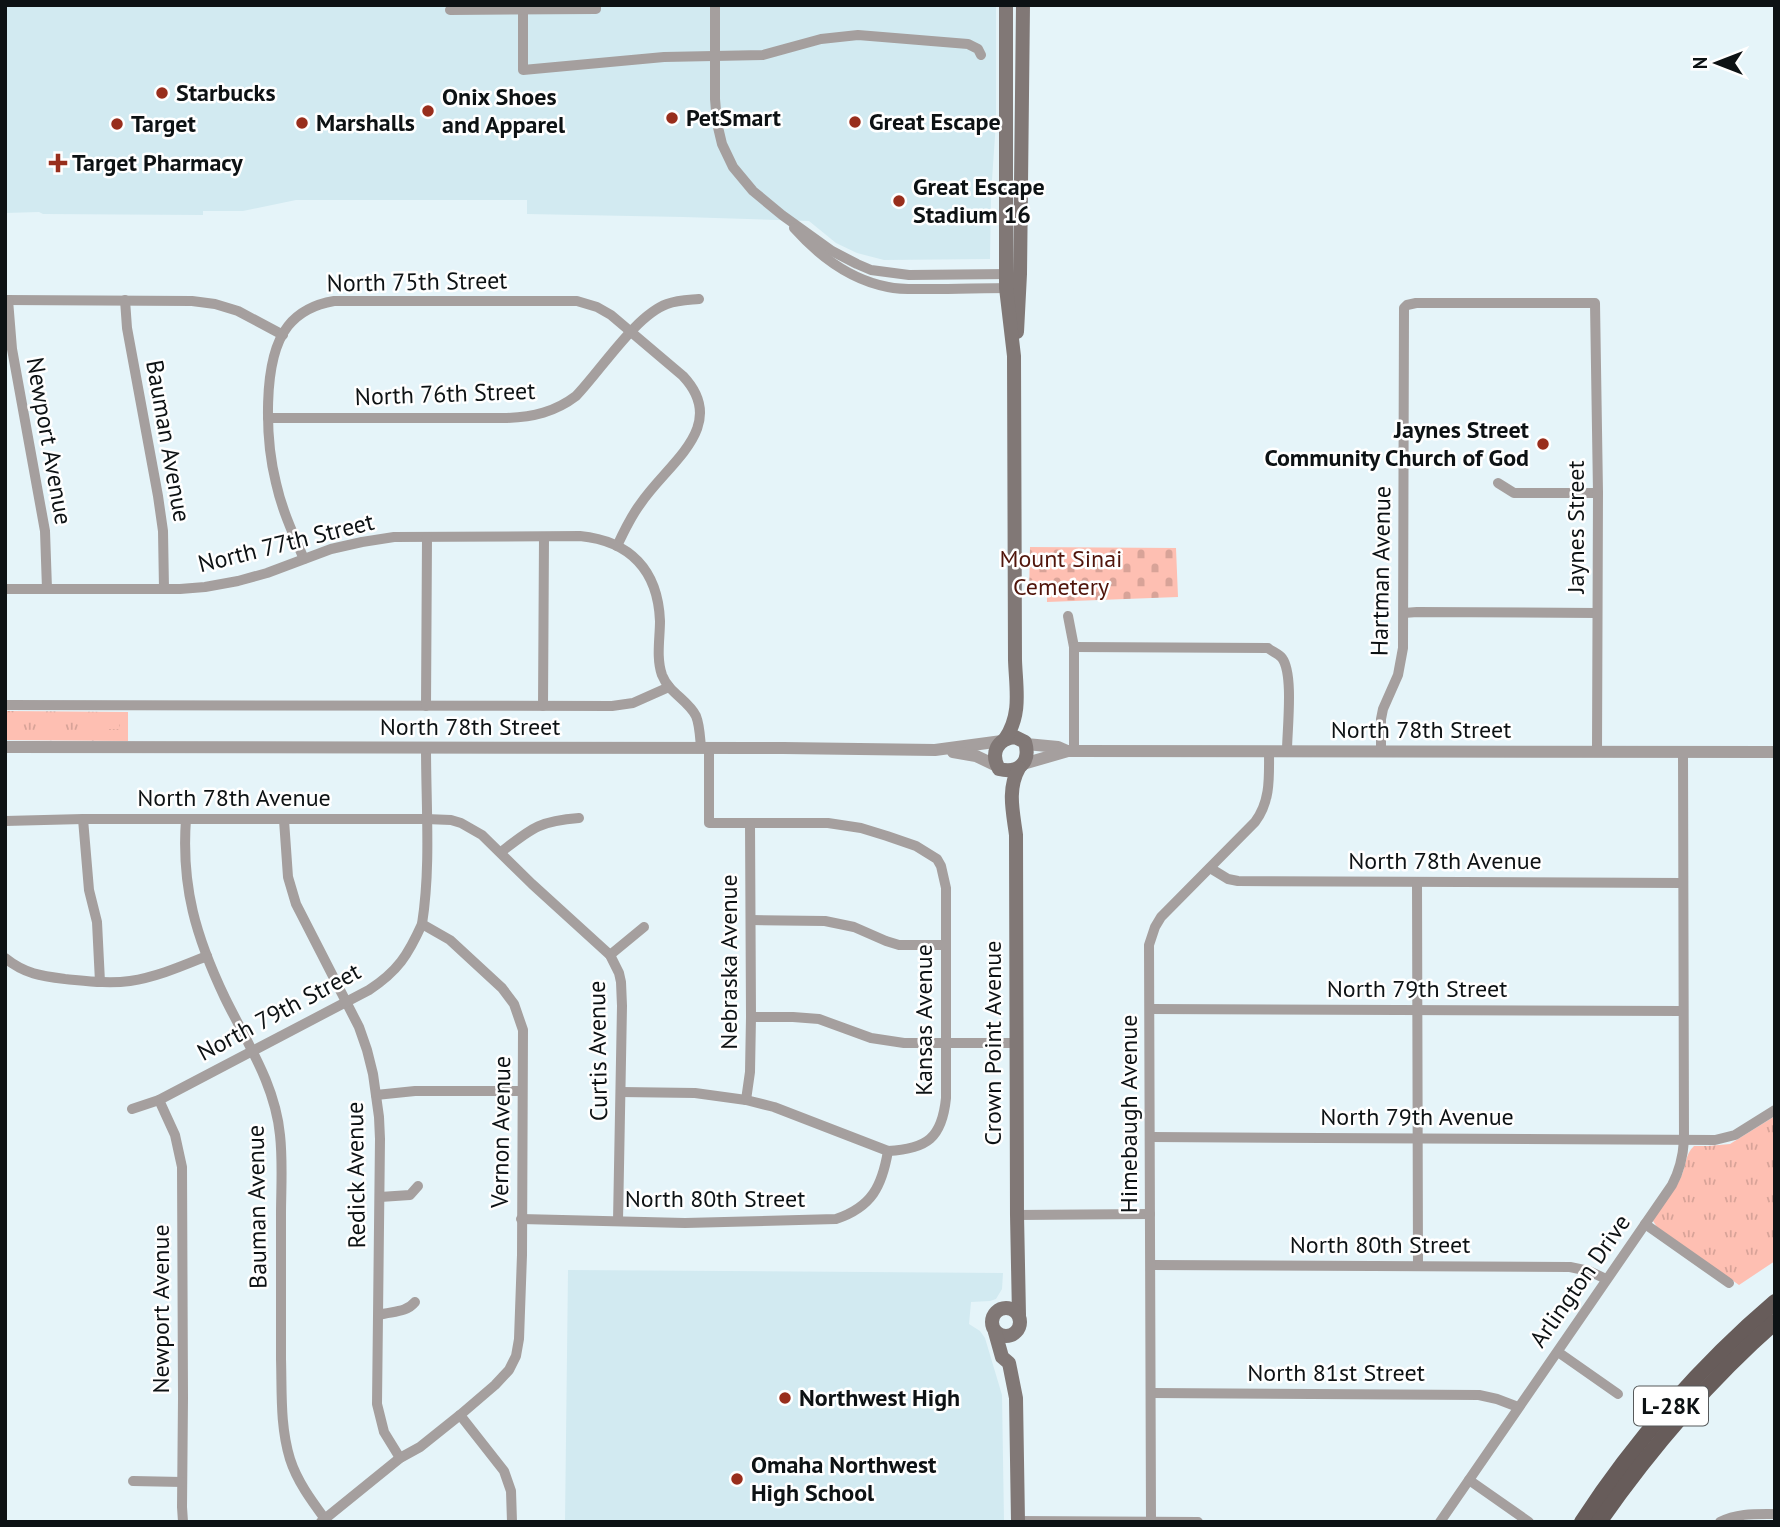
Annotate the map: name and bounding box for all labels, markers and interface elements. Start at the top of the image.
north arrow [1682,28,1752,98]
text: N [1688,57,1712,69]
place label: Starbucks [176,77,276,108]
place label: Onix Shoes and Apparel [442,81,566,140]
marker: Starbucks [154,85,170,101]
place label: PetSmart [686,102,782,133]
marker: Onix Shoes and Apparel [420,103,436,119]
place label: Great Escape [869,106,1001,137]
place label: Marshalls [316,107,415,138]
place label: Target [131,108,196,139]
marker: PetSmart [664,110,680,126]
marker: Great Escape [847,114,863,130]
marker: Marshalls [294,115,310,131]
marker: Target [109,116,125,132]
place label: Target Pharmacy [72,147,243,178]
marker: Target Pharmacy [50,155,66,171]
place label: Great Escape Stadium 16 [913,171,1045,230]
marker: Great Escape Stadium 16 [891,193,907,209]
street label: North 75th Street [326,264,508,299]
street label: Newport Avenue [20,355,79,527]
street label: Bauman Avenue [139,357,198,524]
street label: North 76th Street [354,375,536,412]
place label: Jaynes Street Community Church of God [1264,414,1530,473]
marker: Jaynes Street Community Church of God [1535,436,1551,452]
street label: Jaynes Street [1560,460,1591,595]
street label: Hartman Avenue [1364,486,1397,656]
street label: North 77th Street [195,506,377,579]
park label: Mount Sinai Cemetery [999,543,1123,602]
street label: North 78th Street [380,711,560,742]
street label: North 78th Street [1331,714,1511,745]
street label: North 78th Avenue [137,782,331,813]
street label: North 78th Avenue [1348,845,1542,876]
street label: Nebraska Avenue [713,874,744,1050]
street label: Crown Point Avenue [977,941,1008,1145]
street label: Kansas Avenue [908,944,939,1096]
street label: North 79th Street [192,955,366,1068]
street label: North 79th Street [1327,973,1507,1004]
street label: Curtis Avenue [581,981,614,1121]
street label: Himebaugh Avenue [1113,1015,1144,1213]
street label: Vernon Avenue [484,1056,517,1209]
street label: Redick Avenue [339,1101,372,1249]
street label: North 79th Avenue [1320,1101,1514,1132]
street label: Bauman Avenue [240,1125,273,1289]
street label: North 80th Street [625,1183,805,1214]
street label: Arlington Drive [1522,1208,1637,1353]
street label: Newport Avenue [145,1224,176,1394]
street label: North 80th Street [1290,1229,1470,1260]
street label: North 81st Street [1247,1357,1425,1388]
place label: Northwest High [799,1382,960,1413]
road number: L-28K [1634,1386,1708,1426]
marker: Northwest High [777,1390,793,1406]
place label: Omaha Northwest High School [751,1449,937,1508]
marker: Omaha Northwest High School [729,1471,745,1487]

